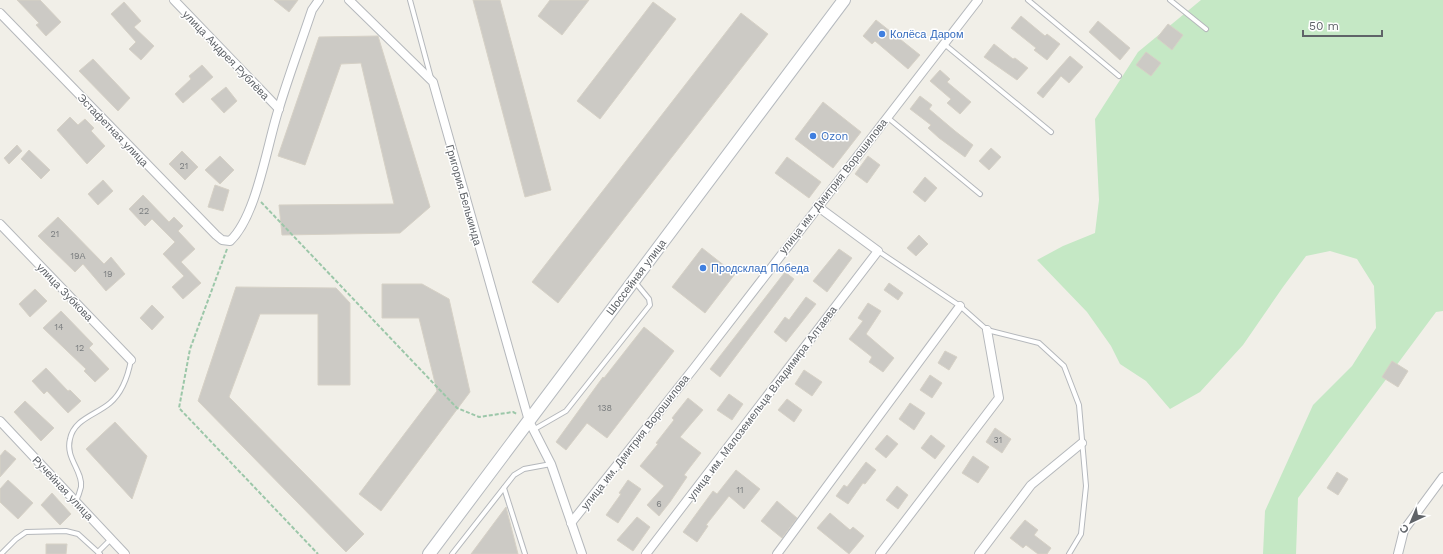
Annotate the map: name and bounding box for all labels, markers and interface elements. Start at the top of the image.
street label: улица Андрея Рублёва [180,8,272,103]
scale bar [1303,12,1382,38]
text: 50 m [1309,19,1339,33]
place label: Колёса Даром [890,28,964,41]
marker: Колёса Даром [877,29,887,39]
street label: Эстафетная улица [74,91,151,170]
street label: улица им. Дмитрия Ворошилова [777,116,891,256]
place label: Ozon [821,130,848,143]
marker: Ozon [808,131,818,141]
street label: Григория Белькинда [443,143,484,248]
house number: 21 [180,161,188,171]
house number: 22 [139,206,149,216]
house number: 21 [51,229,59,239]
street label: Шоссейная улица [604,236,670,318]
house number: 19А [70,251,86,261]
street label: улица Зубкова [34,261,96,325]
place label: Продсклад Победа [711,262,810,275]
marker: Продсклад Победа [698,263,708,273]
house number: 19 [103,269,113,279]
street label: улица им. Малоземельца Владимира Алтаева [685,303,840,503]
house number: 14 [54,322,64,332]
house number: 12 [76,343,84,353]
street label: улица им. Дмитрия Ворошилова [579,372,693,512]
house number: 138 [598,403,612,413]
house number: 31 [994,435,1002,445]
street label: Ручейная улица [30,454,96,524]
house number: 11 [736,485,744,495]
house number: 6 [656,499,662,509]
north arrow [1391,502,1431,542]
text: С [1397,521,1412,536]

